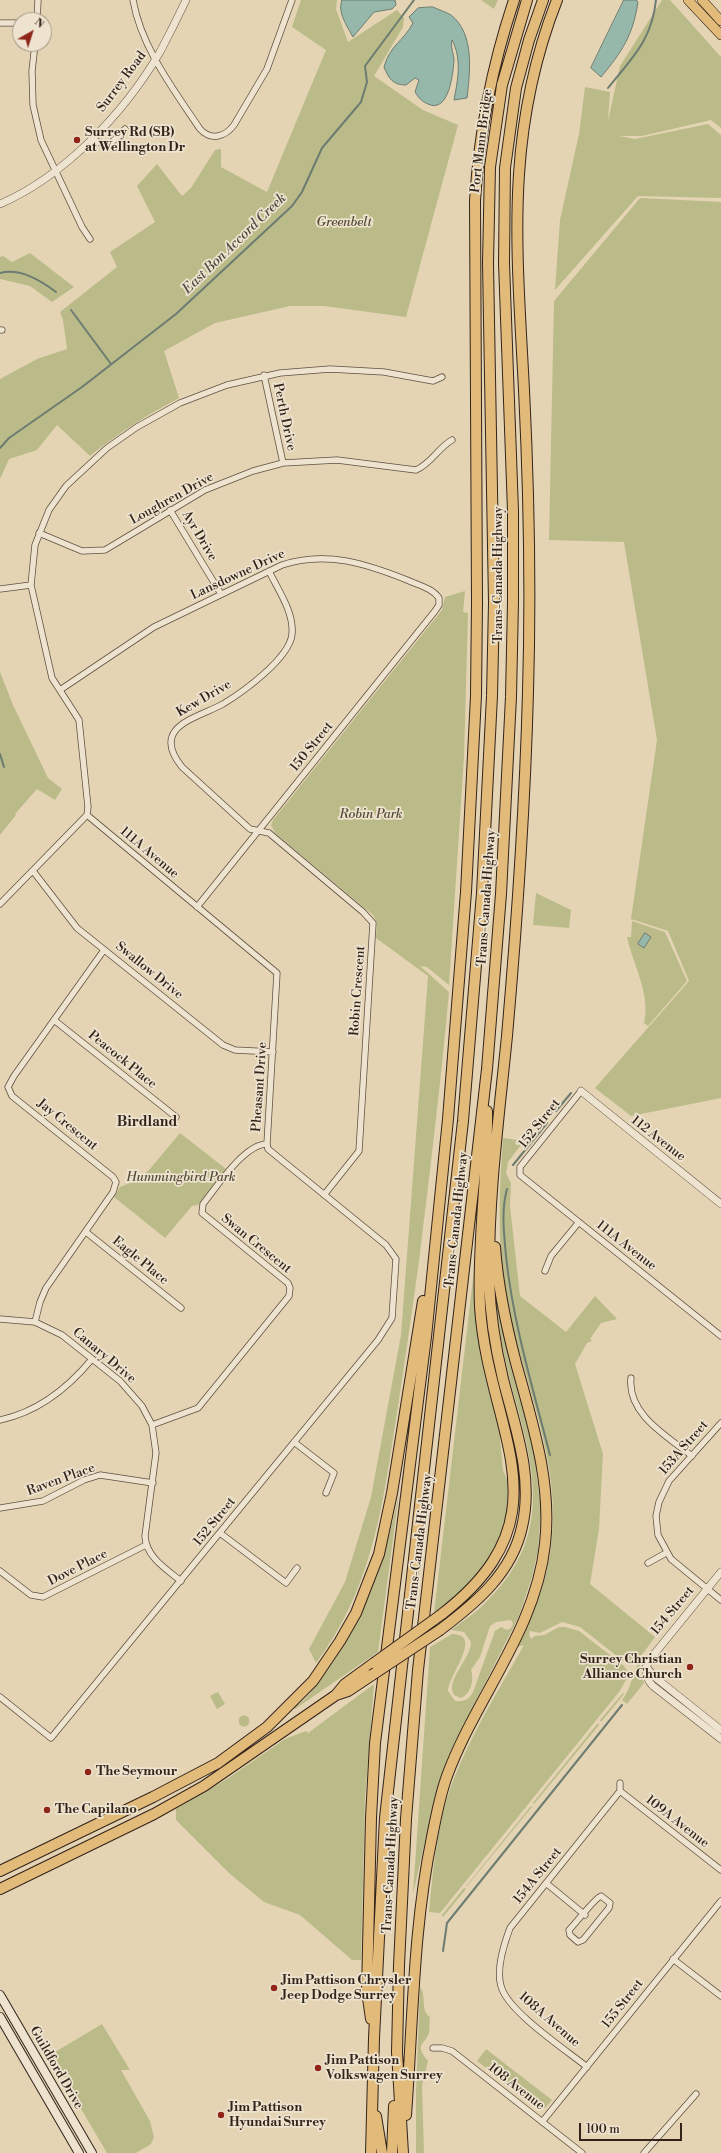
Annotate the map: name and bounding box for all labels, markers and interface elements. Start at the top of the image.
north arrow [12,12,52,52]
text: N [31,15,47,32]
street label: Surrey Road [94,49,150,115]
street label: Port Mann Bridge [468,88,496,194]
place label: Surrey Rd (SB) at Wellington Dr [85,125,185,156]
marker: Surrey Rd (SB) at Wellington Dr [72,135,82,145]
water label: East Bon Accord Creek [180,190,290,298]
park label: Greenbelt [316,215,372,231]
street label: Perth Drive [269,382,299,452]
street label: Loughren Drive [127,470,217,528]
street label: Trans-Canada Highway [491,507,507,643]
street label: Ayr Drive [178,508,220,564]
street label: Lansdowne Drive [188,546,288,604]
street label: Kew Drive [174,677,234,721]
street label: 150 Street [287,719,337,775]
park label: Robin Park [339,807,403,823]
street label: 111A Avenue [116,824,182,882]
street label: Trans-Canada Highway [474,829,500,967]
street label: Swallow Drive [112,939,186,1003]
street label: Robin Crescent [347,945,369,1037]
street label: Peacock Place [85,1028,159,1092]
street label: Pheasant Drive [249,1041,271,1133]
street label: Jay Crescent [34,1096,100,1154]
street label: 152 Street [516,1096,564,1152]
street label: 112 Avenue [628,1113,688,1165]
district label: Birdland [117,1115,177,1131]
street label: Trans-Canada Highway [442,1151,472,1289]
park label: Hummingbird Park [126,1170,236,1186]
street label: Swan Crescent [218,1211,294,1277]
street label: 111A Avenue [593,1218,659,1274]
street label: Eagle Place [109,1234,171,1288]
street label: Canary Drive [69,1325,139,1387]
street label: 153A Street [656,1418,712,1478]
street label: Raven Place [25,1460,97,1500]
street label: Trans-Canada Highway [404,1473,436,1611]
street label: 152 Street [191,1494,239,1550]
street label: Dove Place [45,1546,111,1590]
street label: 154 Street [648,1583,698,1639]
place label: Surrey Christian Alliance Church [580,1652,682,1683]
marker: Surrey Christian Alliance Church [685,1662,695,1672]
place label: The Seymour [96,1764,177,1780]
marker: The Seymour [83,1767,93,1777]
street label: 109A Avenue [642,1792,712,1852]
street label: Trans-Canada Highway [380,1796,402,1934]
place label: The Capilano [55,1802,137,1818]
marker: The Capilano [42,1805,52,1815]
street label: 154A Street [511,1845,565,1907]
place label: Jim Pattison Chrysler Jeep Dodge Surrey [282,1973,412,2004]
street label: 155 Street [599,1976,647,2032]
marker: Jim Pattison Chrysler Jeep Dodge Surrey [269,1983,279,1993]
street label: 108A Avenue [515,1989,583,2051]
street label: Guildford Drive [26,2024,86,2112]
place label: Jim Pattison Volkswagen Surrey [326,2053,442,2084]
street label: 108 Avenue [485,2060,547,2114]
marker: Jim Pattison Volkswagen Surrey [313,2063,323,2073]
place label: Jim Pattison Hyundai Surrey [229,2100,326,2131]
marker: Jim Pattison Hyundai Surrey [216,2110,226,2120]
scale bar [581,2115,684,2141]
text: 100 m [586,2122,620,2137]

